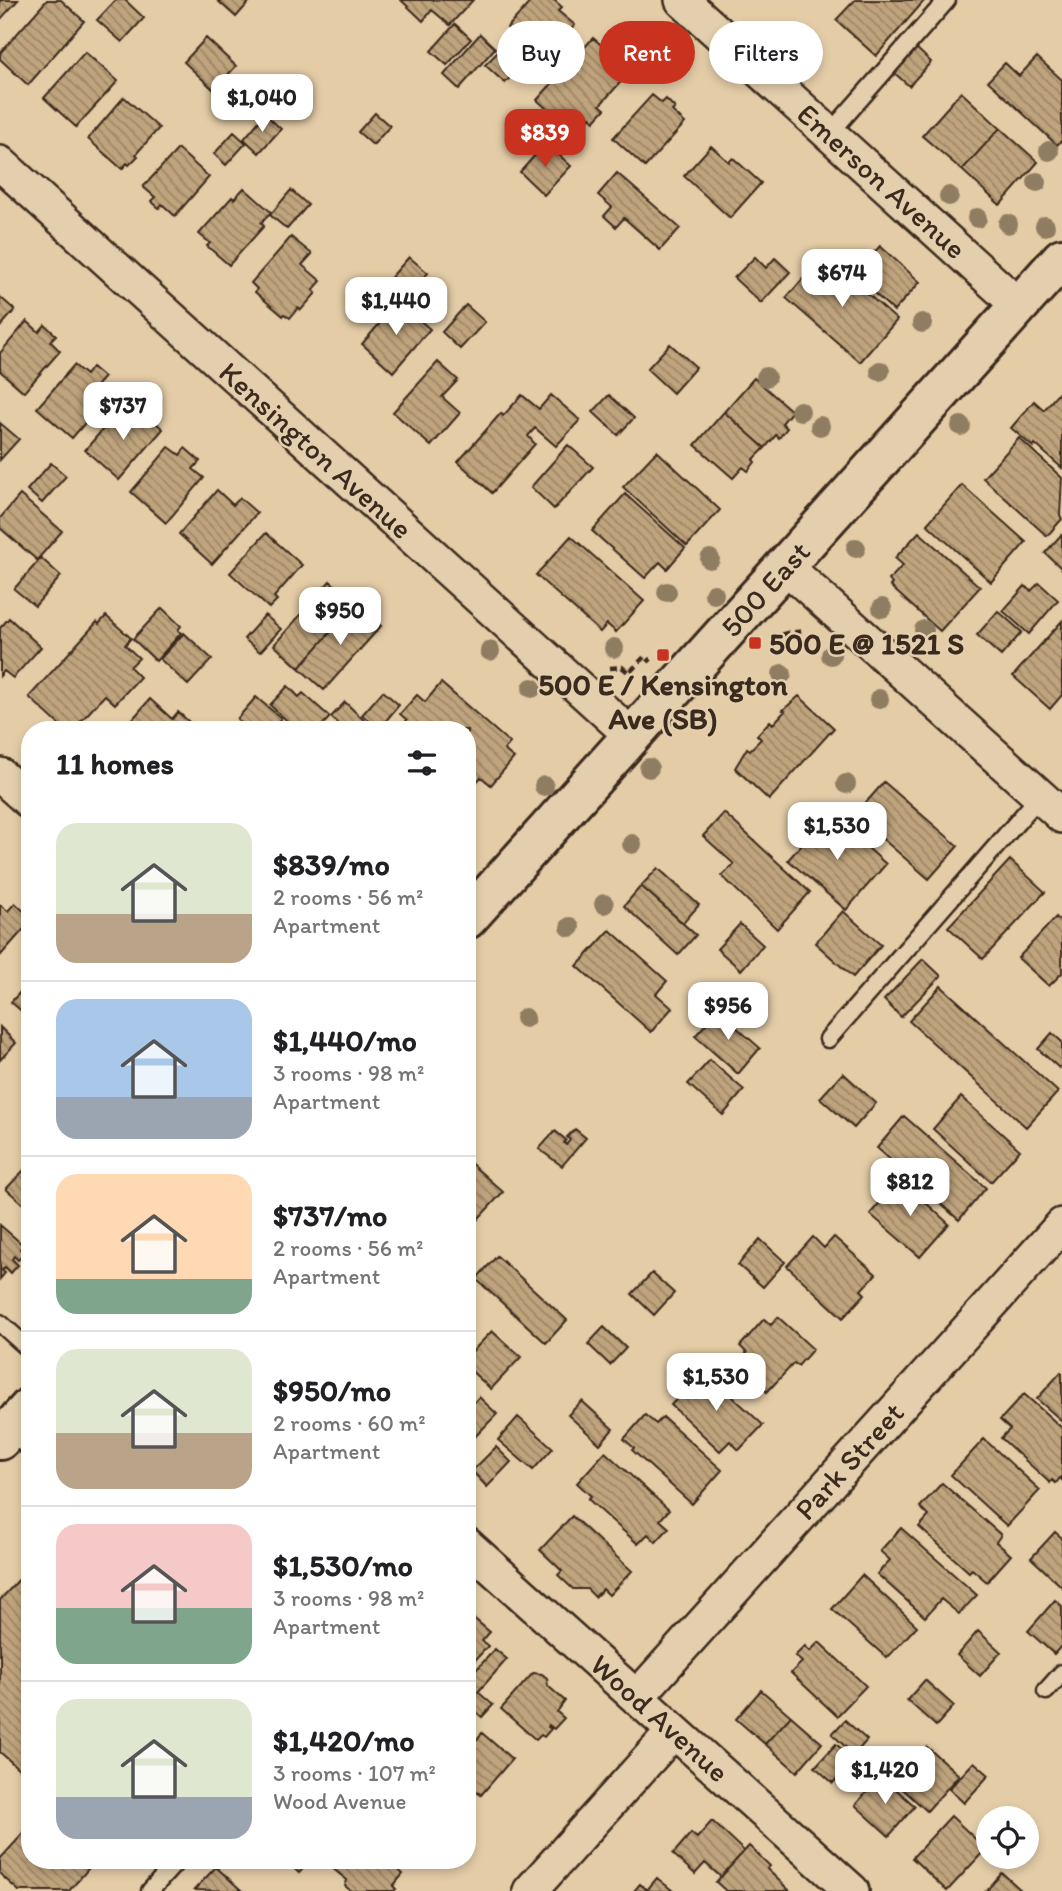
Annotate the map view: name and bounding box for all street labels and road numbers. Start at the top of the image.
street label: Emerson Avenue [790,95,974,267]
street label: Kensington Avenue [212,353,420,547]
street label: 500 East [712,533,818,645]
street label: Park Street [787,1395,911,1527]
street label: Wood Avenue [583,1646,737,1790]

